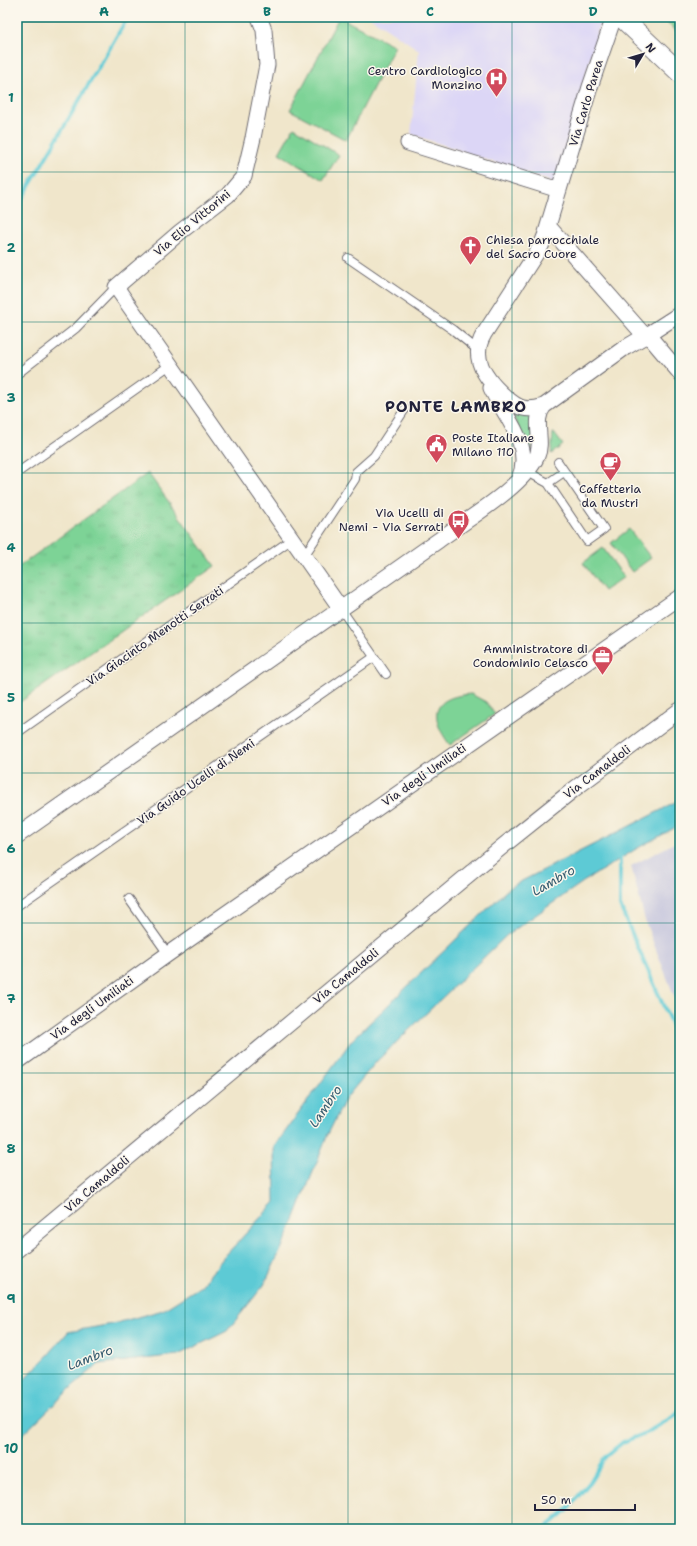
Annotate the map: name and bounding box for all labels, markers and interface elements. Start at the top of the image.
text: A [99,3,109,20]
text: B [263,3,271,20]
text: C [426,3,434,20]
text: D [588,3,598,20]
north arrow [623,34,663,74]
text: N [642,40,659,56]
street label: Via Carlo Parea [565,57,607,149]
place label: Centro Cardiologico Monzino [368,63,482,93]
hospital icon: Centro Cardiologico Monzino [484,65,510,98]
text: 1 [8,89,14,106]
street label: Via Elio Vittorini [150,186,234,260]
place label: Chiesa parrocchiale del Sacro Cuore [486,232,599,262]
church icon: Chiesa parrocchiale del Sacro Cuore [458,234,484,267]
text: 2 [6,239,16,256]
text: 3 [6,389,16,406]
district label: PONTE LAMBRO [385,396,527,417]
place label: Poste Italiane Milano 110 [452,430,534,460]
public building icon: Poste Italiane Milano 110 [424,432,450,465]
cafe icon: Caffetteria da Mustri [597,449,623,482]
place label: Caffetteria da Mustri [579,481,642,511]
place label: Via Ucelli di Nemi - Via Serrati [339,505,444,535]
bus stop icon: Via Ucelli di Nemi - Via Serrati [446,507,472,540]
text: 4 [6,539,16,556]
street label: Via Giacinto Menotti Serrati [83,582,227,690]
place label: Amministratore di Condominio Celasco [473,641,588,671]
office icon: Amministratore di Condominio Celasco [590,643,616,676]
text: 5 [7,689,15,706]
street label: Via Guido Ucelli di Nemi [134,735,258,829]
street label: Via degli Umiliati [379,740,469,810]
street label: Via Camaldoli [560,741,634,803]
text: 6 [6,840,16,857]
water label: Lambro [528,861,578,900]
street label: Via Camaldoli [310,944,382,1008]
street label: Via degli Umiliati [47,972,137,1044]
text: 7 [6,990,16,1007]
water label: Lambro [305,1082,346,1131]
text: 8 [6,1140,16,1157]
street label: Via Camaldoli [61,1152,133,1216]
text: 9 [6,1290,16,1307]
water label: Lambro [65,1341,116,1374]
text: 10 [4,1440,18,1457]
scale bar [535,1486,635,1512]
text: 50 m [541,1492,571,1508]

